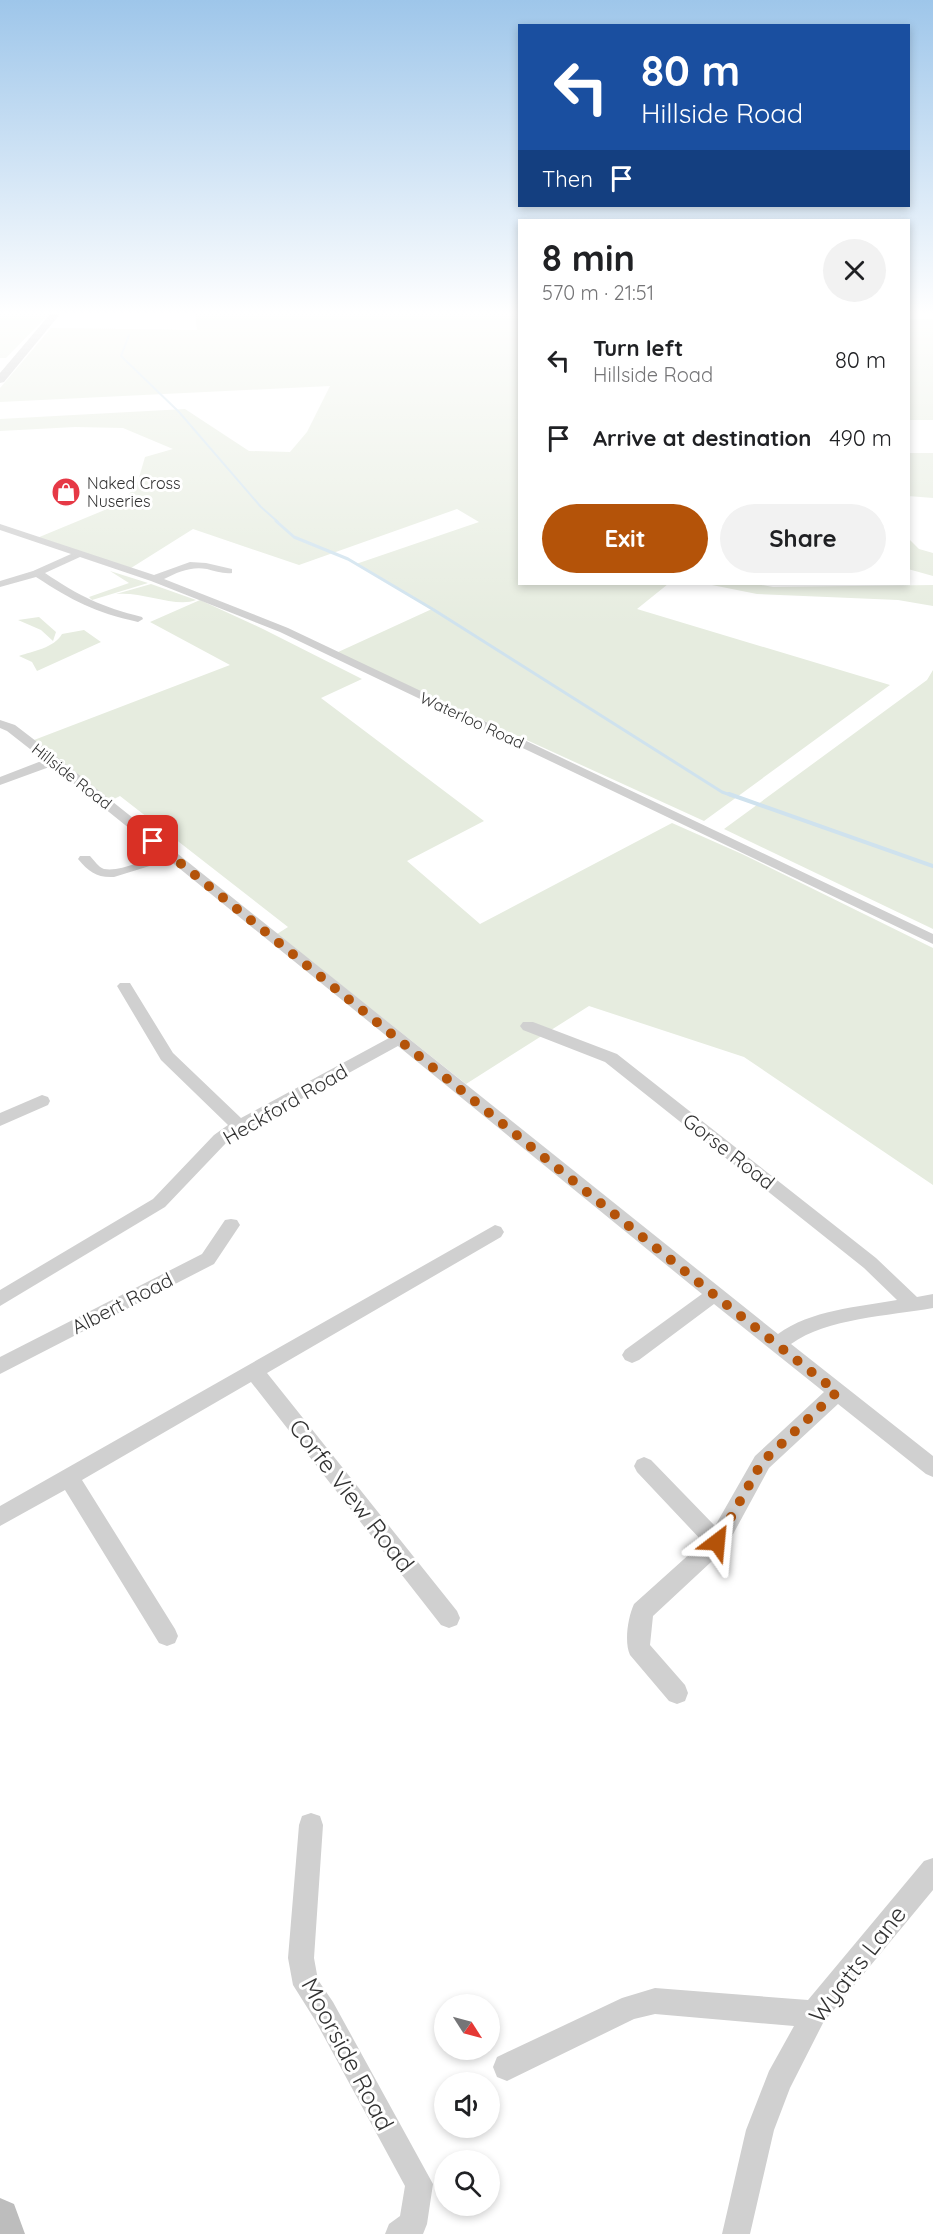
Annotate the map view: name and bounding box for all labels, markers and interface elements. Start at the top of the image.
text: 80 m [641,44,740,97]
icon: left [542,48,620,126]
text: Hillside Road [641,96,803,130]
icon: arrive [605,162,638,195]
text: Then [542,165,593,193]
text: 8 min [542,235,635,280]
button: close [823,239,886,302]
text: 570 m · 21:51 [542,280,654,305]
text: Turn left [593,334,683,362]
icon: left [542,344,575,377]
text: 80 m [835,346,886,374]
text: Hillside Road [593,362,713,387]
icon: arrive [542,422,575,455]
text: Arrive at destination [593,424,811,452]
text: 490 m [829,424,892,452]
place label: Naked Cross Nuseries [87,473,181,511]
shop icon: Naked Cross Nuseries [50,476,82,508]
button: Exit [542,504,708,573]
button: Share [720,504,886,573]
street label: Waterloo Road [417,687,527,753]
street label: Hillside Road [28,739,116,813]
pin [127,815,178,866]
icon: arrive [136,824,169,857]
street label: Heckford Road [218,1058,352,1150]
street label: Gorse Road [678,1107,780,1195]
street label: Albert Road [67,1267,177,1339]
street label: Corfe View Road [283,1412,421,1578]
position arrow [685,1510,749,1574]
street label: Wyatts Lane [802,1899,912,2029]
street label: Moorside Road [295,1972,401,2136]
north arrow [434,1994,500,2060]
map controls [434,1994,500,2216]
button: sound [434,2072,500,2138]
button: search [434,2150,500,2216]

